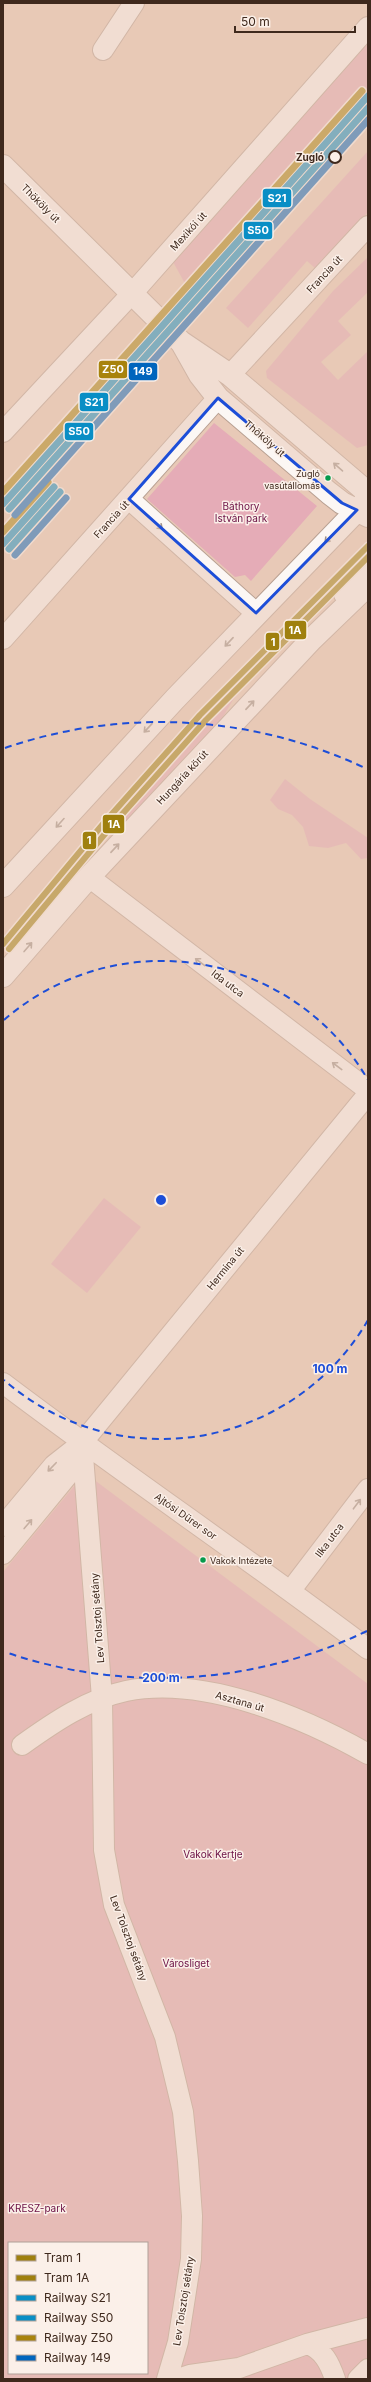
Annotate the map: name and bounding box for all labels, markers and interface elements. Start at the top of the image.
scale bar [235,8,355,34]
text: 50 m [241,14,270,29]
marker: Zugló [328,150,342,164]
place label: Zugló [296,151,324,164]
street label: Thököly út [19,181,63,225]
line badge: S21 [262,188,292,208]
text: S21 [268,191,287,205]
street label: Mexikói út [167,209,209,253]
line badge: S50 [243,221,273,240]
text: S50 [247,223,269,237]
street label: Francia út [304,252,345,295]
line badge: Z50 [98,360,128,379]
text: Z50 [102,362,124,376]
line badge: 149 [128,362,158,381]
text: 149 [133,364,153,378]
line badge: S21 [79,392,109,412]
text: S21 [85,395,104,409]
street label: Thököly út [242,417,288,459]
line badge: S50 [64,422,94,441]
text: S50 [68,424,90,438]
one-way arrow [333,463,344,472]
place label: Zugló vasútállomás [264,468,320,491]
marker: Zugló vasútállomás [323,473,333,483]
street label: Francia út [91,497,132,540]
park label: Báthory István park [215,500,268,524]
one-way arrow [153,520,163,530]
one-way arrow [325,533,334,543]
line badge: 1A [284,620,307,640]
text: 1A [289,623,301,637]
line badge: 1 [265,632,280,651]
text: 1 [271,635,276,649]
one-way arrow [225,637,234,647]
one-way arrow [246,700,255,710]
one-way arrow [144,722,153,733]
street label: Hungária körút [154,747,211,807]
line badge: 1A [102,814,125,834]
text: 1A [108,817,120,831]
one-way arrow [55,818,65,828]
line badge: 1 [82,831,97,850]
text: 1 [87,833,92,847]
one-way arrow [111,843,120,853]
one-way arrow [24,942,33,952]
one-way arrow [195,957,206,966]
street label: Ida utca [209,967,247,999]
one-way arrow [332,1061,343,1070]
centre of rings [154,1193,168,1207]
street label: Hermina út [204,1243,246,1292]
text: 100 m [312,1361,348,1376]
one-way arrow [48,1462,57,1472]
street label: Ajtósi Dürer sor [153,1490,220,1542]
one-way arrow [353,1498,361,1509]
one-way arrow [23,1518,32,1529]
street label: Ilka utca [312,1521,346,1559]
marker: Vakok Intézete [198,1555,208,1565]
place label: Vakok Intézete [210,1555,272,1566]
street label: Lev Tolsztoj sétány [88,1572,106,1664]
text: 200 m [142,1670,180,1685]
street label: Asztana út [214,1688,266,1714]
park label: Vakok Kertje [183,1848,243,1860]
street label: Lev Tolsztoj sétány [108,1893,150,1983]
park label: Városliget [163,1957,210,1969]
park label: KRESZ-park [8,2202,66,2214]
legend [8,2242,148,2374]
text: Tram 1 [44,2250,81,2265]
street label: Lev Tolsztoj sétány [170,2255,196,2347]
text: Tram 1A [44,2270,89,2285]
text: Railway S21 [44,2290,111,2305]
text: Railway S50 [44,2310,113,2325]
text: Railway Z50 [44,2330,113,2345]
text: Railway 149 [44,2350,111,2365]

